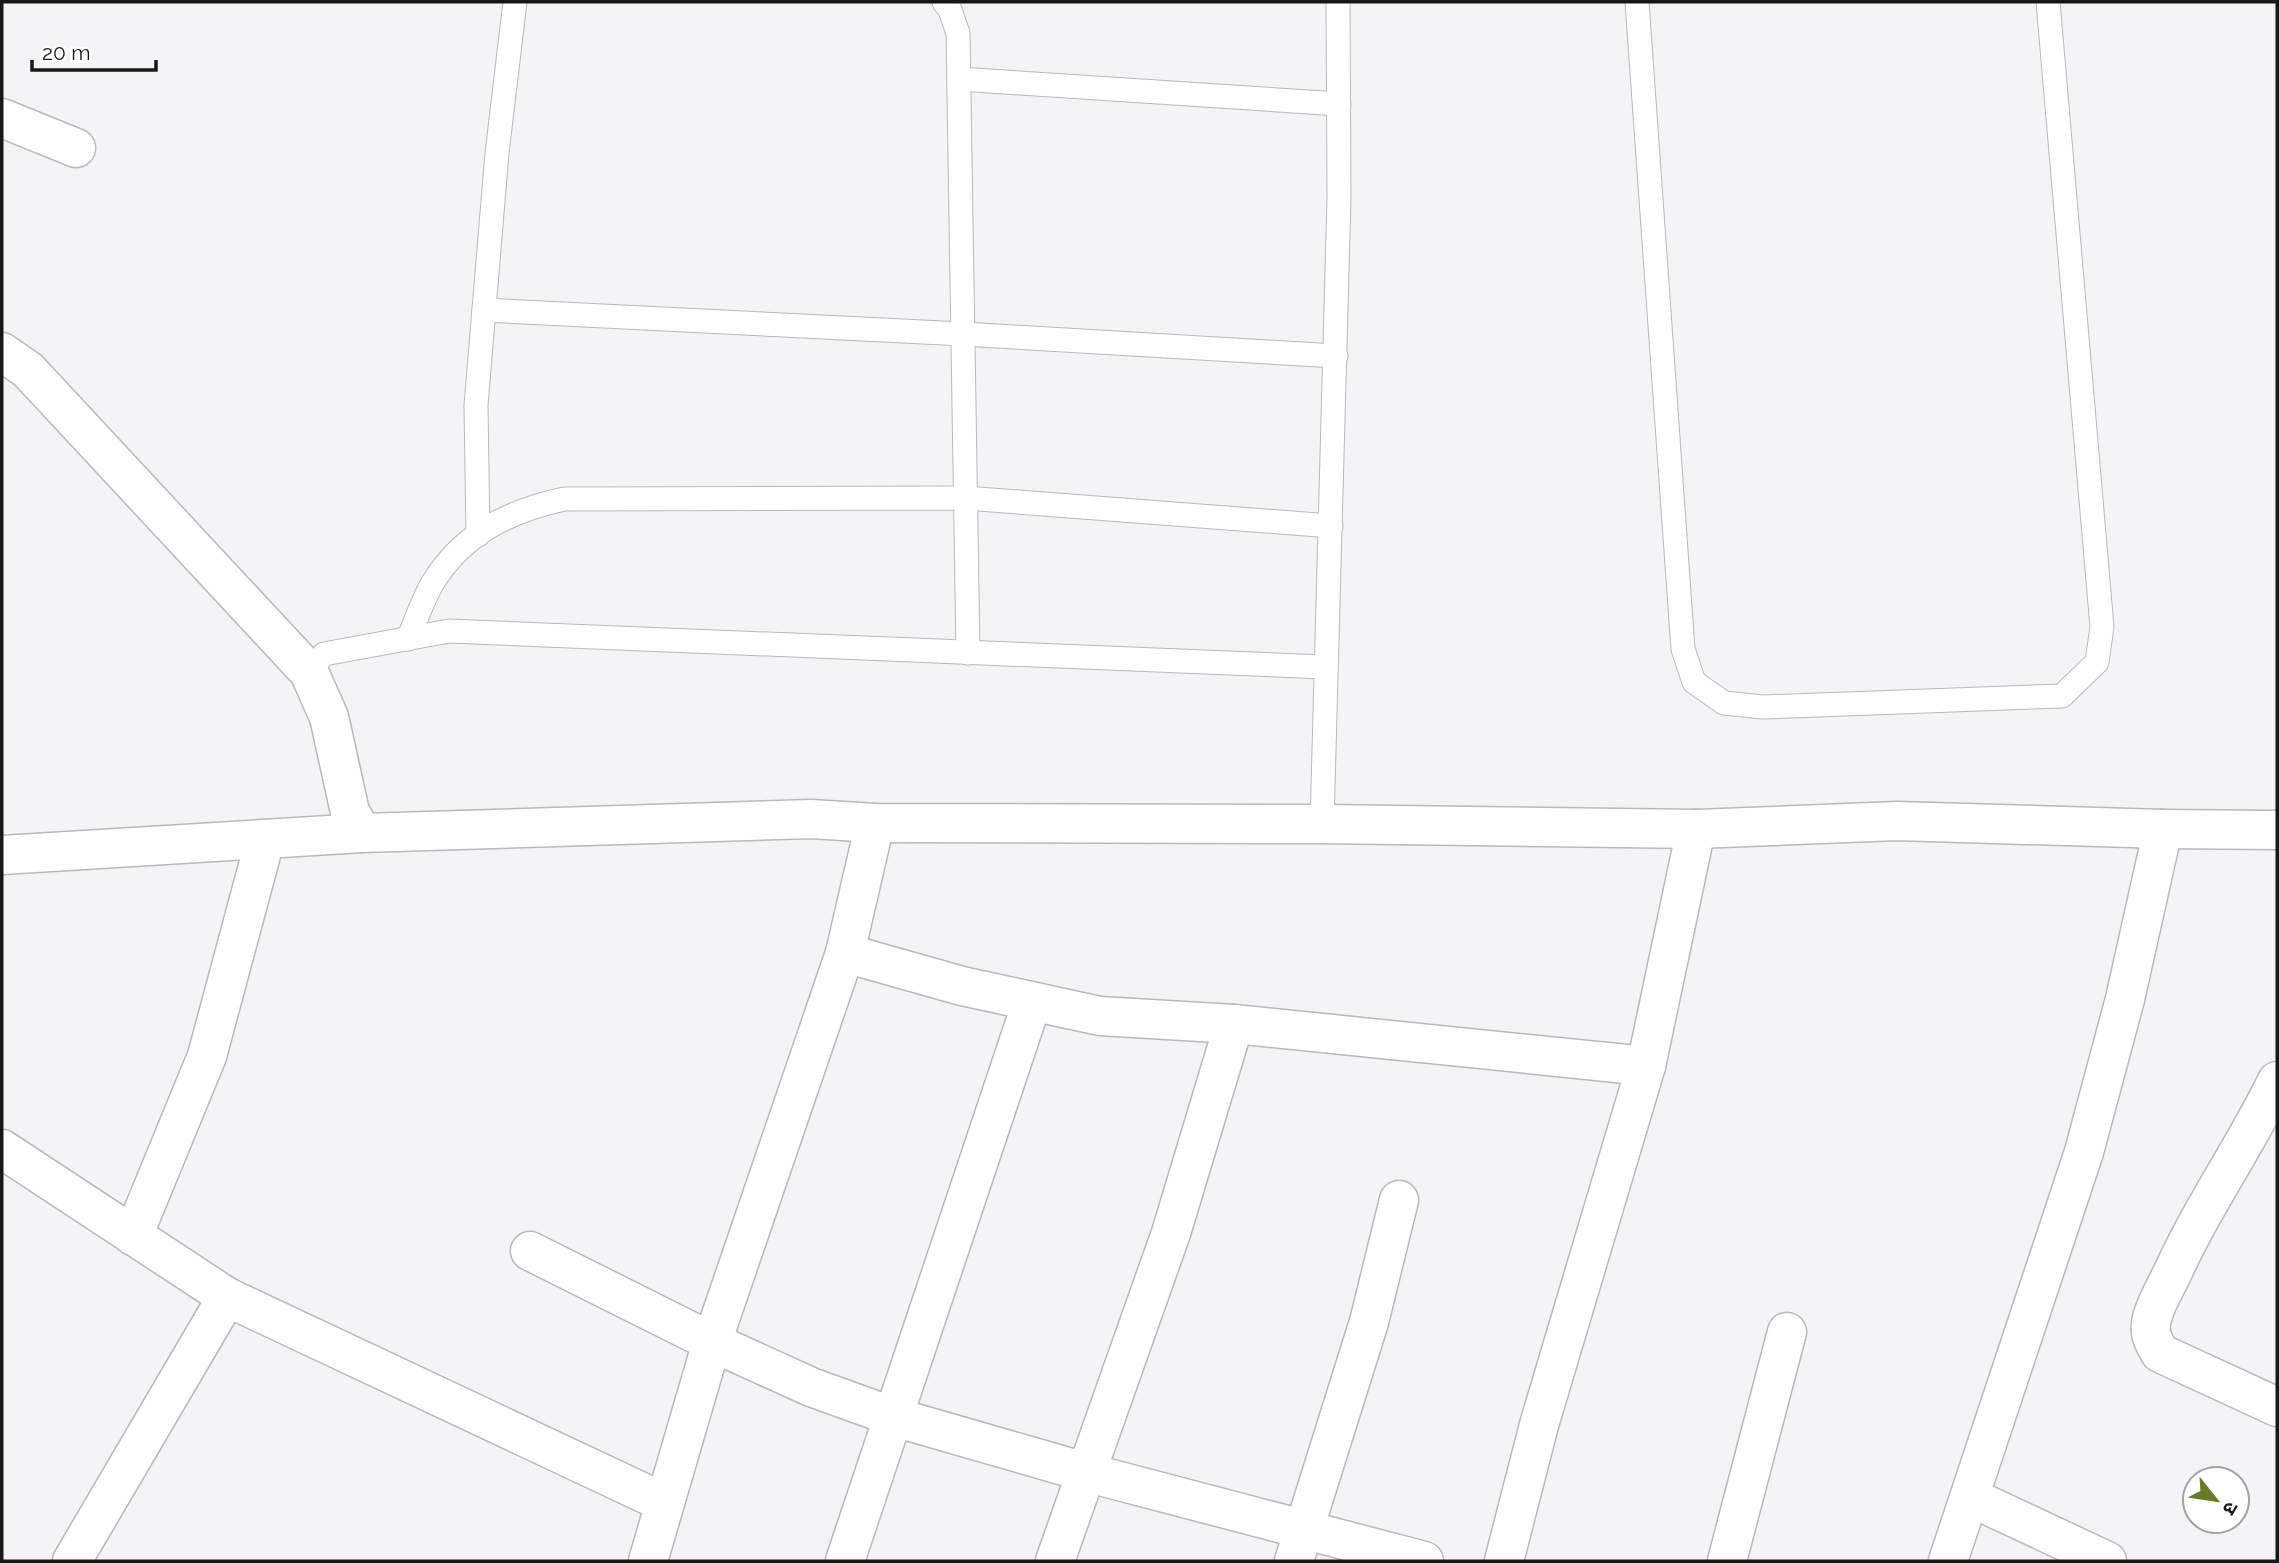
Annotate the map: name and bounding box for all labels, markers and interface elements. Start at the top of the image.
scale bar [32,28,156,72]
text: 20 m [42,40,90,65]
north arrow [2181,1465,2251,1535]
text: उ [2218,1498,2243,1520]

